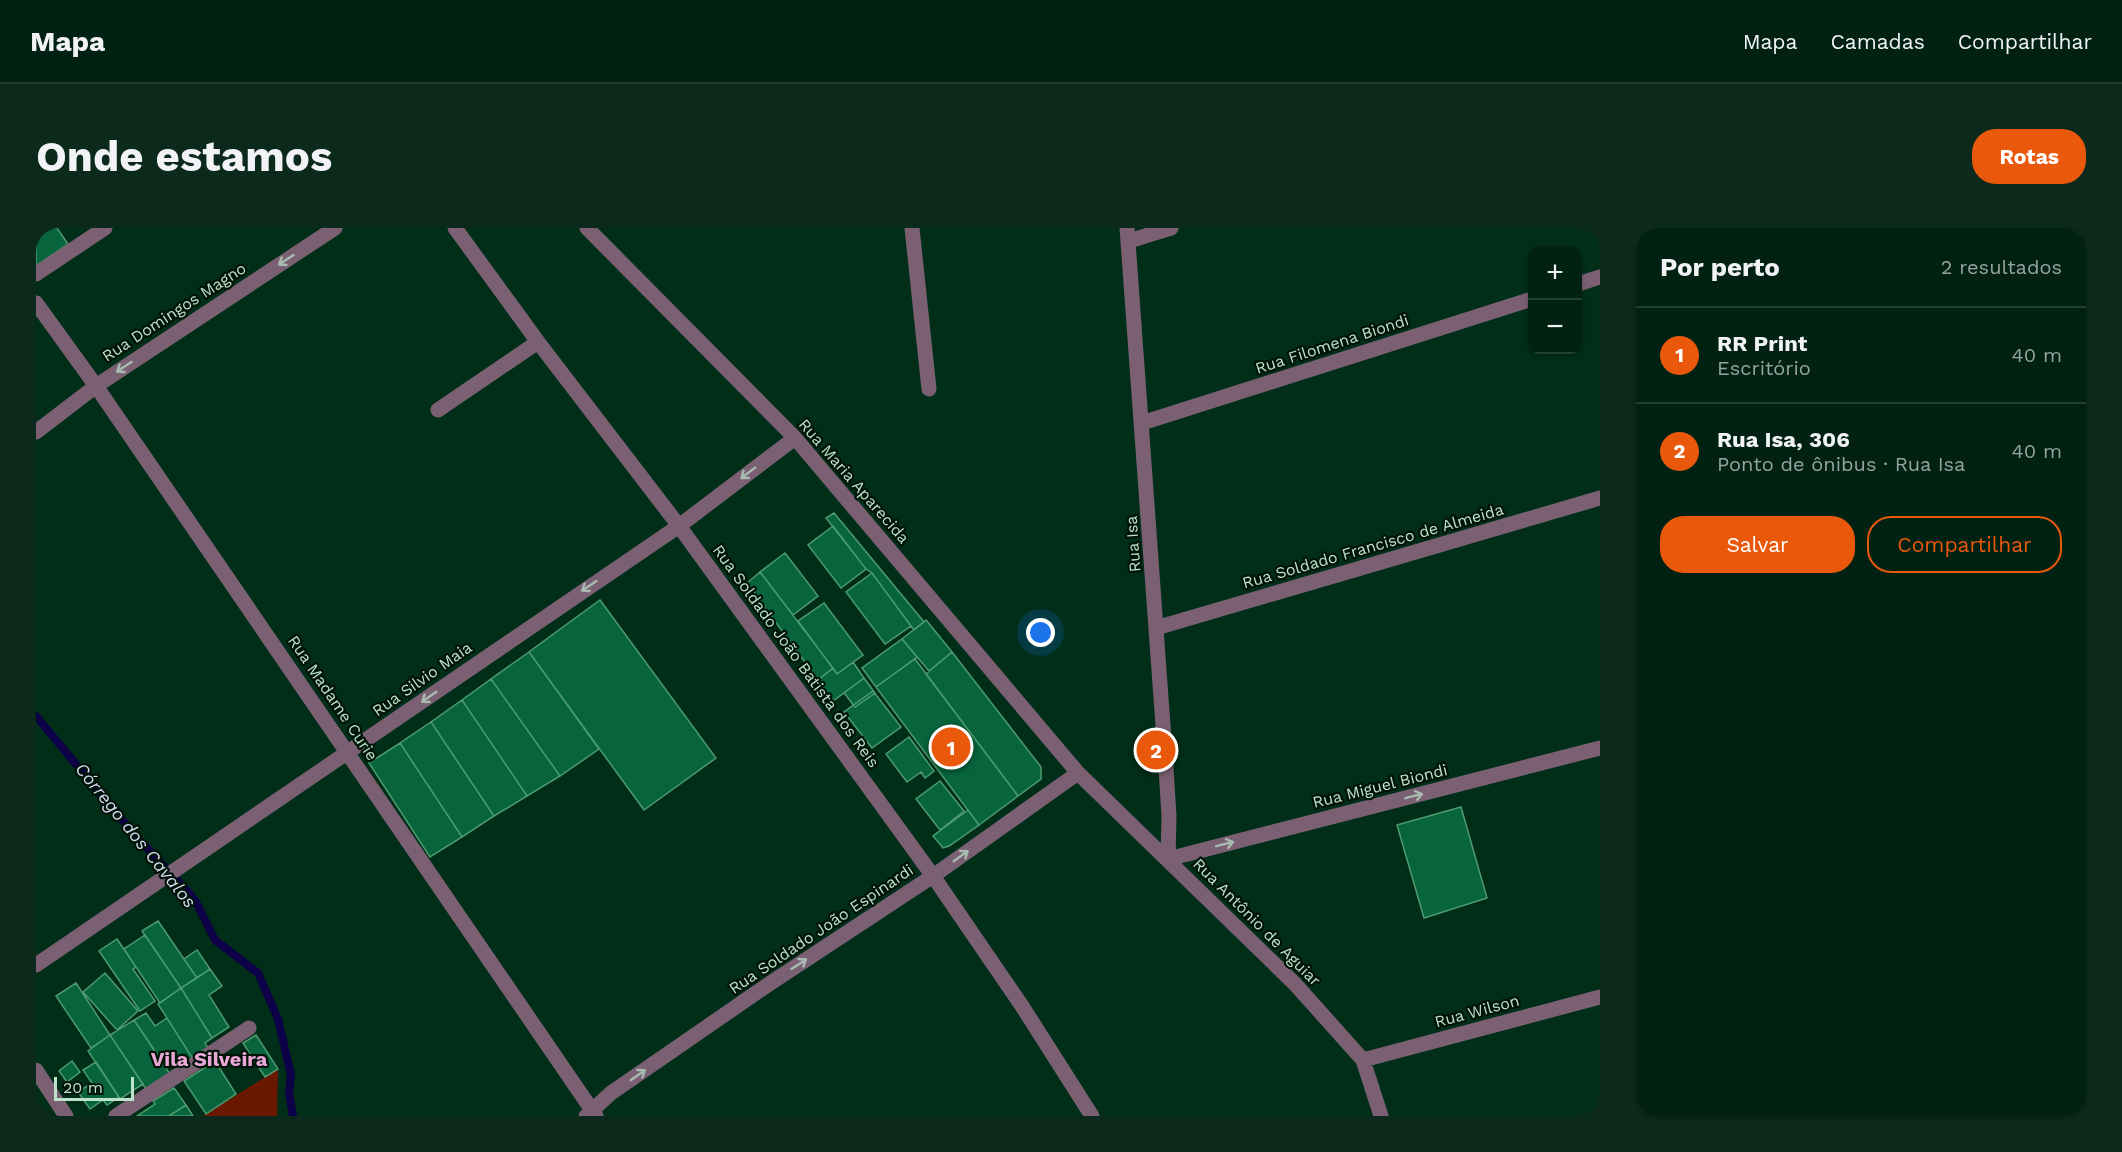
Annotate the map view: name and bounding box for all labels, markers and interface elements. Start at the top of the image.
text: Mapa [30,25,105,58]
text: Mapa [1743,29,1797,54]
text: Camadas [1830,29,1925,54]
text: Compartilhar [1958,29,2092,54]
button: Rotas [1972,129,2086,184]
text: Onde estamos [36,132,332,181]
map controls [1528,246,1582,354]
button: + [1528,246,1582,300]
text: Por perto [1660,252,1780,282]
one-way arrow [279,254,295,266]
text: 2 resultados [1941,255,2062,279]
street label: Rua Domingos Magno [99,258,249,366]
button: − [1528,300,1582,354]
street label: Rua Filomena Biondi [1253,310,1411,378]
text: RR Print [1717,331,1807,356]
text: 1 [1675,343,1684,367]
text: 40 m [2011,343,2062,367]
text: Escritório [1717,356,1811,380]
one-way arrow [116,361,132,373]
street label: Rua Maria Aparecida [795,415,913,547]
text: Rua Isa, 306 [1717,427,1850,452]
text: 2 [1674,439,1685,463]
text: 40 m [2011,439,2062,463]
text: Ponto de ônibus · Rua Isa [1717,452,1965,476]
one-way arrow [741,467,757,480]
street label: Rua Soldado Francisco de Almeida [1240,500,1506,592]
street label: Rua Isa [1122,515,1144,573]
button: Salvar [1660,516,1855,573]
button: Compartilhar [1867,516,2062,573]
street label: Rua Soldado João Batista dos Reis [709,541,883,771]
one-way arrow [581,580,598,592]
your location [1026,618,1055,647]
street label: Rua Madame Curie [284,632,382,764]
street label: Rua Silvio Maia [369,638,475,720]
one-way arrow [421,691,437,703]
pin: 1 [932,724,970,770]
pin: 2 [1136,728,1176,772]
water label: Córrego dos Cavalos [71,758,201,912]
street label: Rua Miguel Biondi [1311,760,1449,812]
one-way arrow [1404,790,1423,801]
one-way arrow [1215,838,1234,850]
one-way arrow [953,850,969,862]
street label: Rua Antônio de Aguiar [1189,854,1325,990]
street label: Rua Soldado João Espinardi [725,860,917,998]
one-way arrow [790,958,807,970]
street label: Rua Wilson [1433,991,1521,1031]
district label: Vila Silveira [151,1047,268,1071]
one-way arrow [630,1069,646,1081]
scale bar [54,1074,134,1102]
text: 20 m [63,1078,103,1097]

